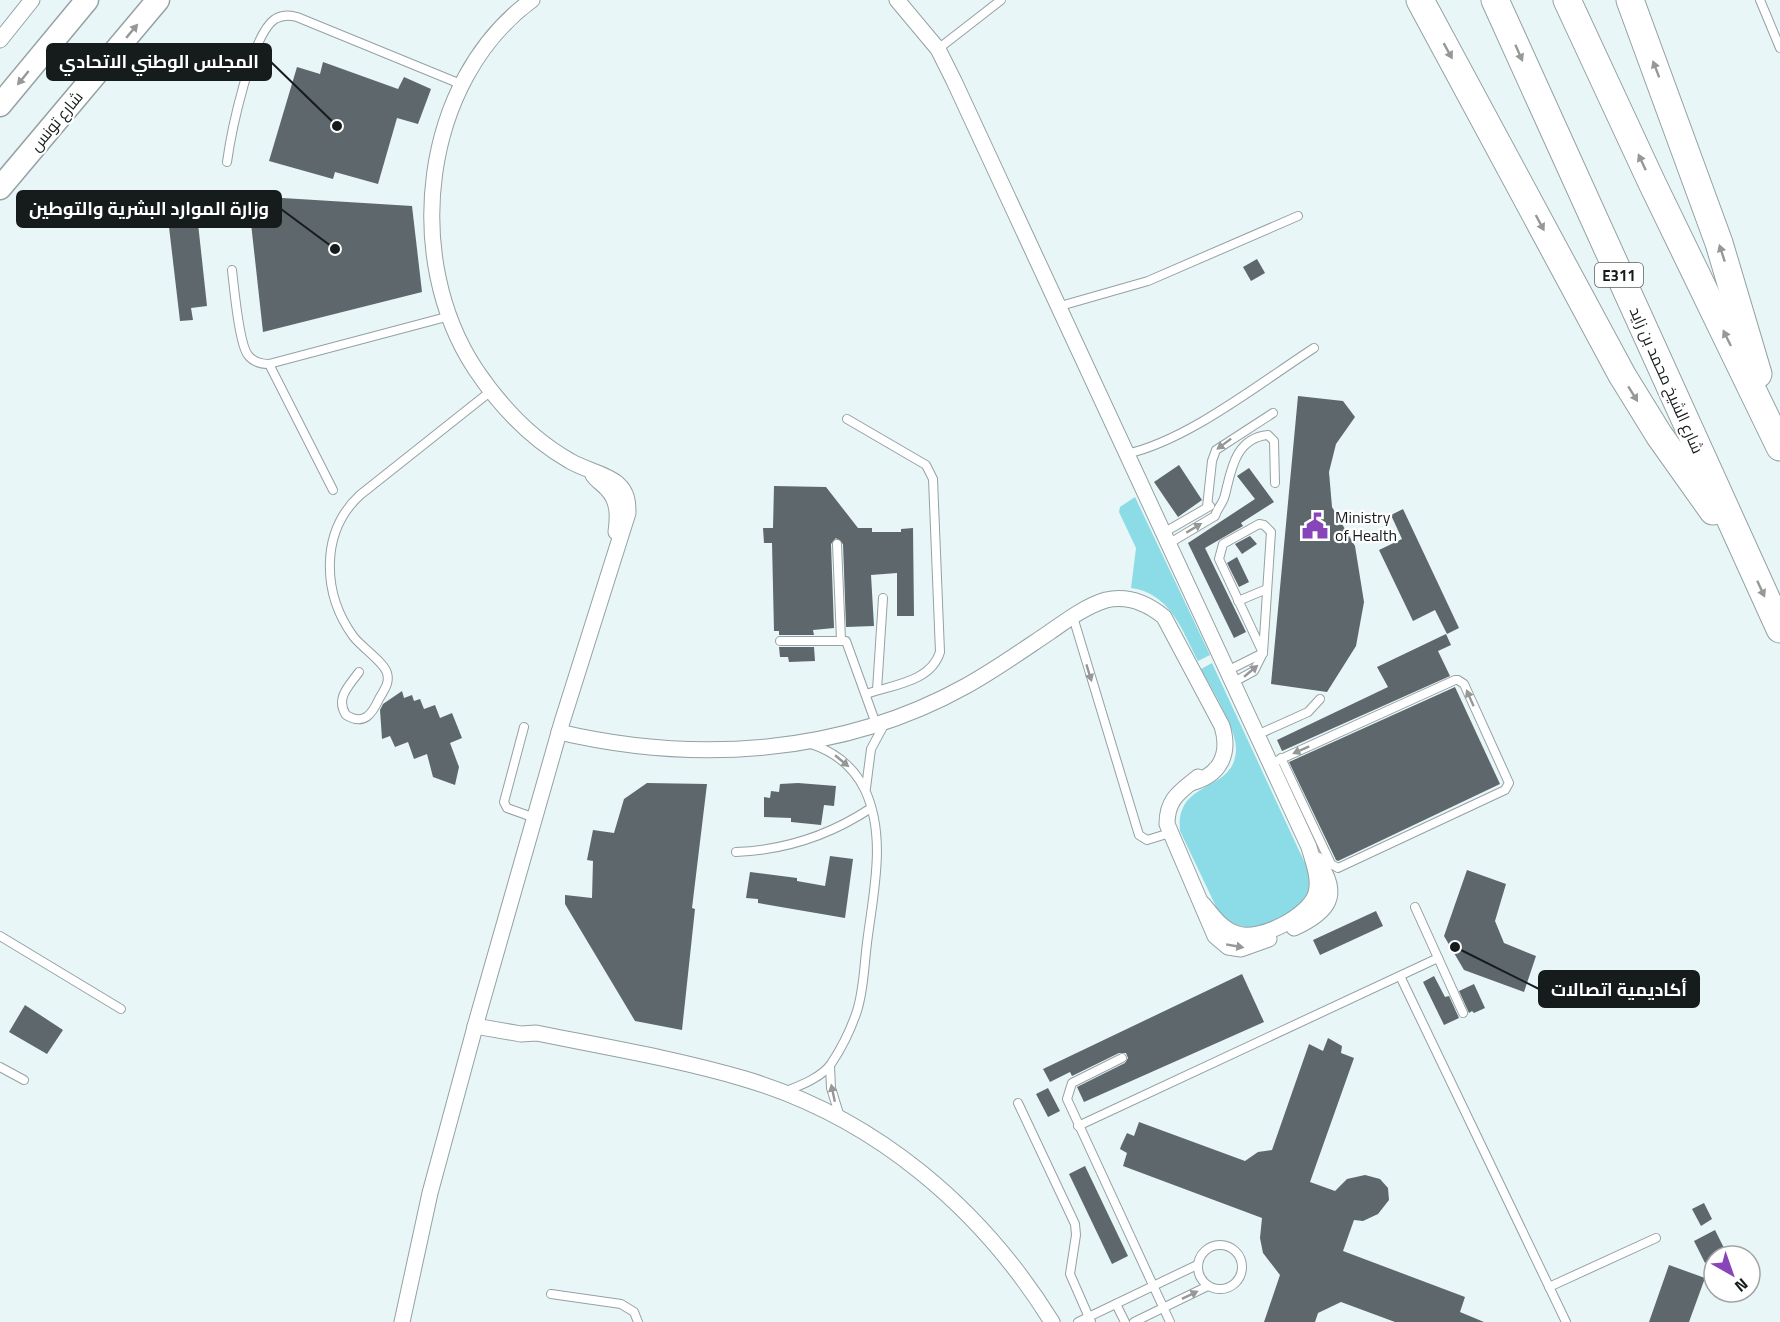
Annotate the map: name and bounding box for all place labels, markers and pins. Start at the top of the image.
callout: المجلس الوطني الاتحادي [47,44,271,80]
callout: وزارة الموارد البشرية والتوطين [17,191,281,227]
place label: Ministry of Health [1335,505,1397,547]
public building icon: Ministry of Health [1300,511,1330,541]
callout: أكاديمية اتصالات [1539,971,1699,1007]

